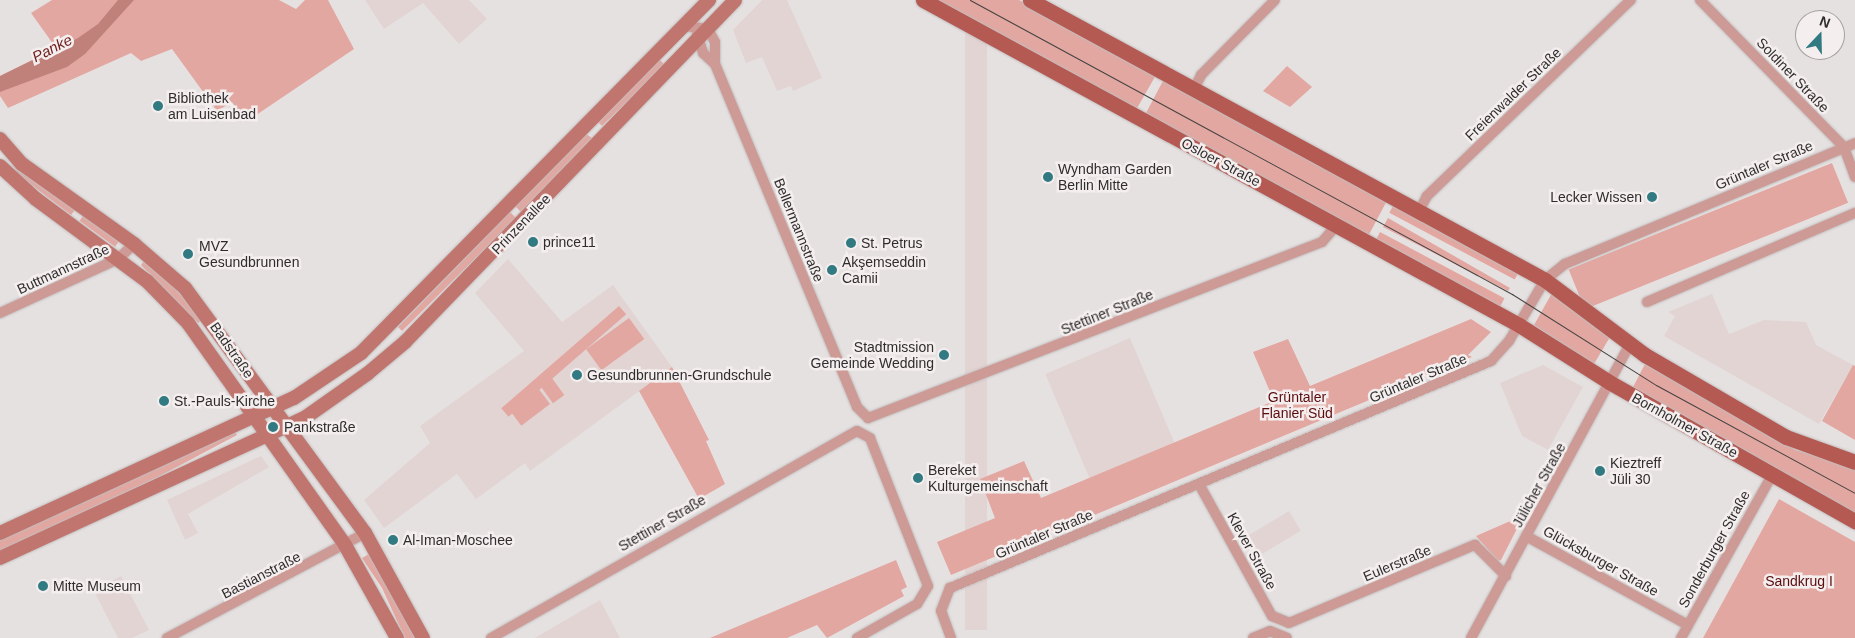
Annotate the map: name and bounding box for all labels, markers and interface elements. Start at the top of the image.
north arrow [1795,10,1845,60]
text: N [1817,13,1833,31]
water label: Panke [29,30,75,66]
street label: Soldiner Straße [1753,34,1833,116]
street label: Freienwalder Straße [1462,44,1564,144]
place label: Bibliothek am Luisenbad [168,90,256,122]
marker: Bibliothek am Luisenbad [152,100,164,112]
street label: Osloer Straße [1179,134,1263,190]
street label: Grüntaler Straße [1713,137,1815,193]
place label: Wyndham Garden Berlin Mitte [1058,161,1171,193]
marker: Wyndham Garden Berlin Mitte [1042,171,1054,183]
street label: Bellermannstraße [771,176,827,284]
place label: Lecker Wissen [1550,189,1642,205]
street label: Prinzenallee [488,190,554,258]
marker: Lecker Wissen [1646,191,1658,203]
place label: prince11 [543,234,596,250]
place label: St. Petrus [861,235,922,251]
marker: prince11 [527,236,539,248]
marker: St. Petrus [845,237,857,249]
place label: MVZ Gesundbrunnen [199,238,299,270]
street label: Buttmannstraße [14,240,112,298]
marker: MVZ Gesundbrunnen [181,247,195,261]
place label: Akşemseddin Camii [842,254,926,286]
marker: Akşemseddin Camii [826,264,838,276]
street label: Stettiner Straße [1058,286,1156,338]
street label: Badstraße [207,319,257,381]
place label: Stadtmission Gemeinde Wedding [811,339,934,372]
marker: Stadtmission Gemeinde Wedding [938,349,950,361]
street label: Grüntaler Straße [1367,350,1469,406]
place label: Gesundbrunnen-Grundschule [587,367,771,383]
marker: Gesundbrunnen-Grundschule [571,369,583,381]
park label: Grüntaler Flanier Süd [1261,389,1333,422]
street label: Bornholmer Straße [1629,389,1741,461]
place label: St.-Pauls-Kirche [174,393,275,409]
marker: St.-Pauls-Kirche [158,395,170,407]
place label: Pankstraße [284,419,356,435]
marker: Pankstraße [266,420,280,434]
street label: Jülicher Straße [1509,440,1569,530]
place label: Kieztreff Jüli 30 [1610,455,1661,488]
place label: Bereket Kulturgemeinschaft [928,462,1048,494]
marker: Kieztreff Jüli 30 [1594,465,1606,477]
marker: Bereket Kulturgemeinschaft [912,472,924,484]
street label: Sonderburger Straße [1675,487,1753,611]
street label: Stettiner Straße [615,491,709,555]
street label: Grüntaler Straße [993,506,1095,562]
street label: Klever Straße [1224,510,1280,592]
street label: Glücksburger Straße [1540,522,1662,600]
place label: Al-Iman-Moschee [403,532,513,548]
marker: Al-Iman-Moschee [387,534,399,546]
street label: Eulerstraße [1360,541,1434,585]
street label: Bastianstraße [219,548,303,602]
park label: Sandkrug I [1765,573,1833,589]
place label: Mitte Museum [53,578,141,594]
marker: Mitte Museum [37,580,49,592]

